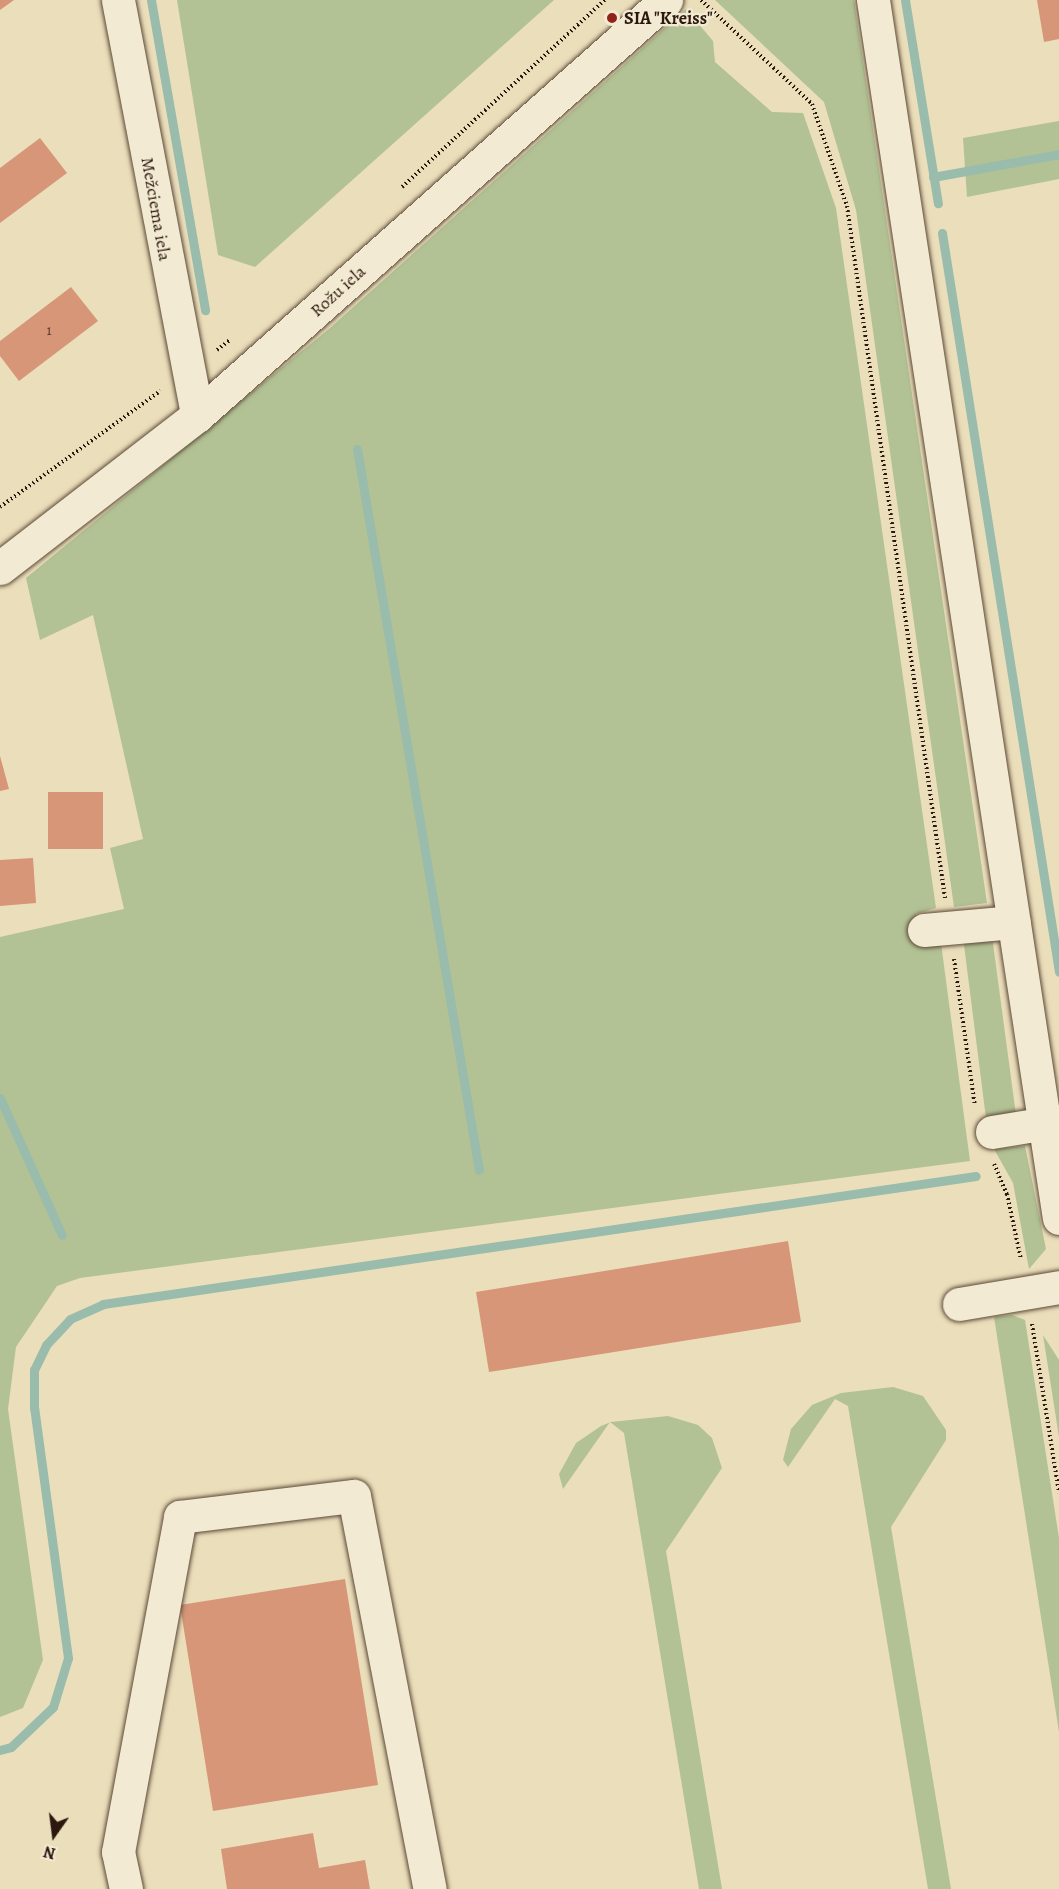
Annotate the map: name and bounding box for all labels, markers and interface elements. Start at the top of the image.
place label: SIA "Kreiss" [624,7,713,29]
marker: SIA "Kreiss" [605,11,619,25]
street label: Mežciema iela [136,155,176,263]
street label: Rožu iela [306,261,370,321]
house number: 1 [46,322,52,340]
north arrow [24,1805,84,1865]
text: N [41,1840,58,1865]

